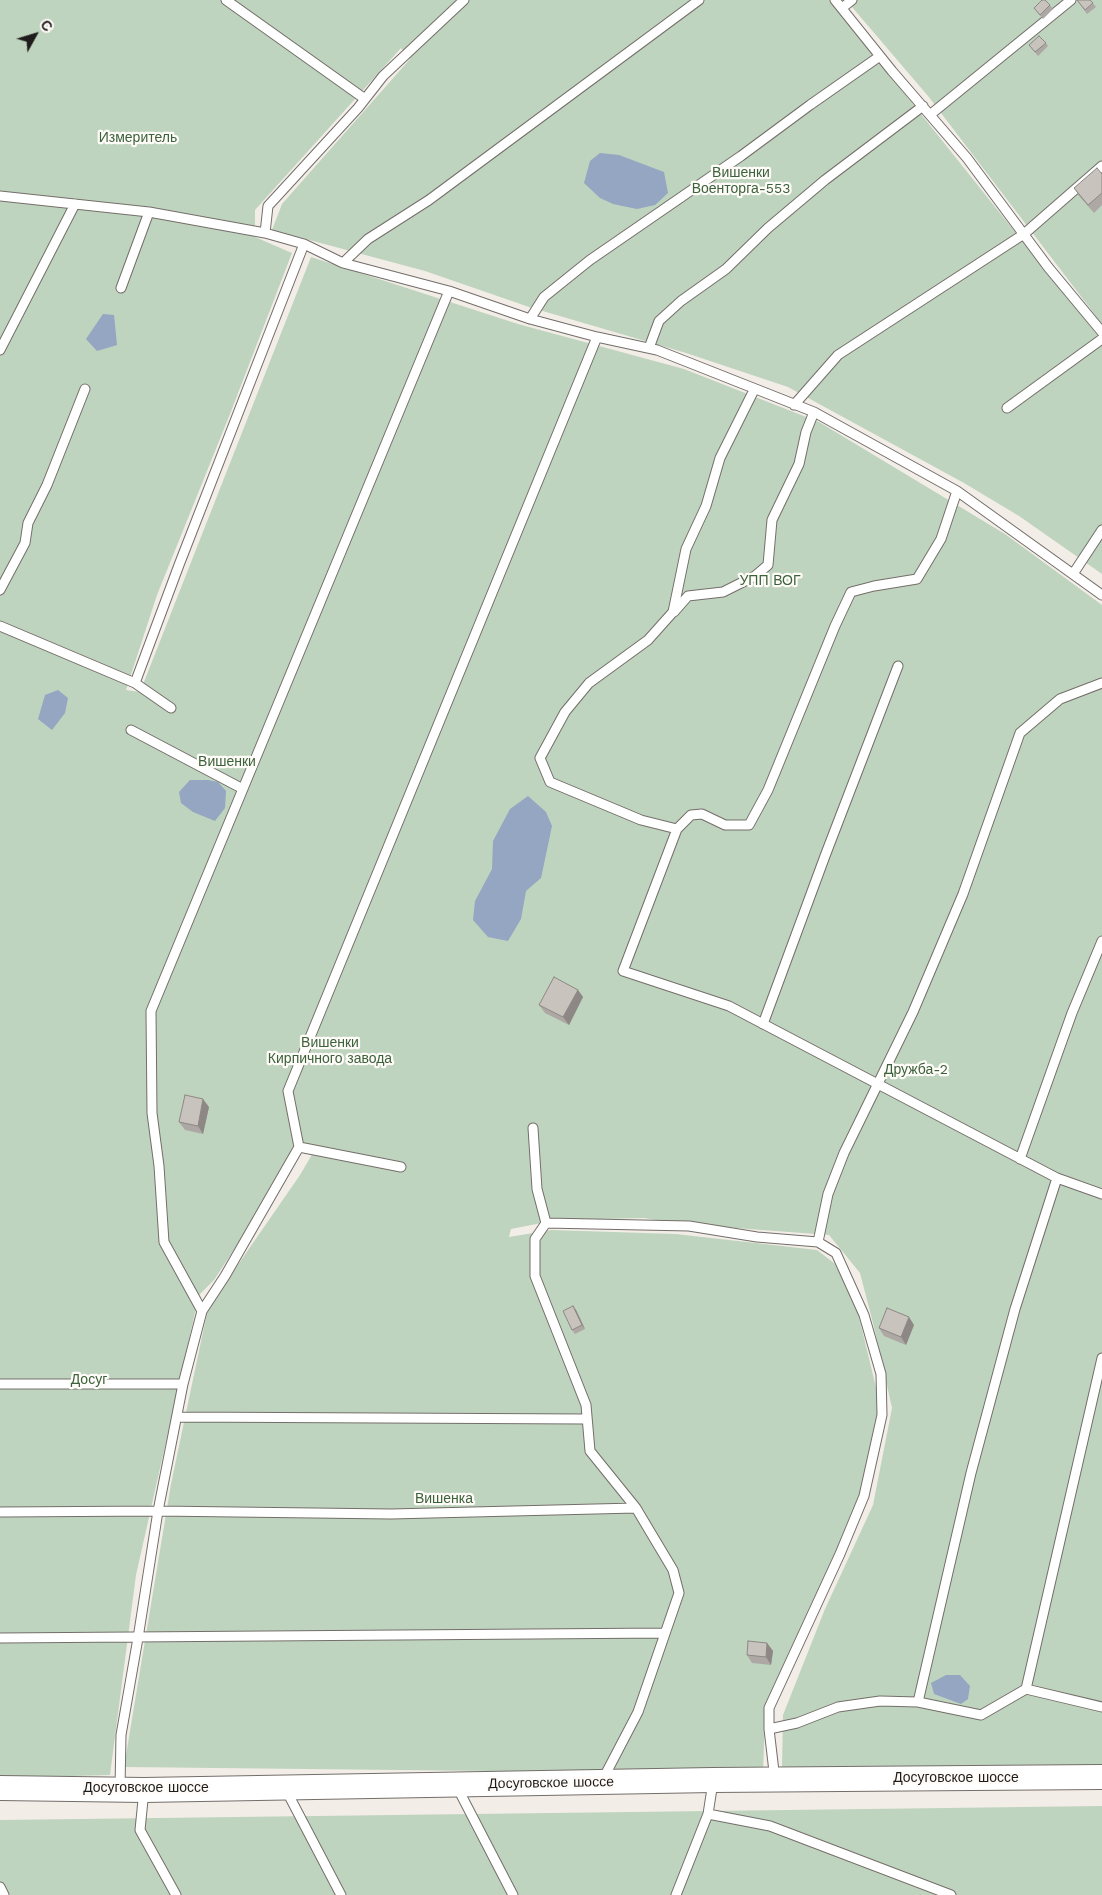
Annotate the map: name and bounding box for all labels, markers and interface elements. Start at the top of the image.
north arrow [10,10,60,60]
text: С [37,17,56,35]
park label: Измеритель [99,130,177,146]
park label: Вишенки Военторга-553 [692,165,790,198]
park label: УПП ВОГ [739,573,801,589]
park label: Вишенки [198,754,256,770]
park label: Вишенки Кирпичного завода [268,1035,392,1068]
park label: Дружба-2 [884,1062,948,1078]
park label: Досуг [71,1372,107,1388]
park label: Вишенка [415,1491,473,1507]
street label: Досуговское шоссе [893,1770,1019,1786]
street label: Досуговское шоссе [488,1774,614,1792]
street label: Досуговское шоссе [83,1780,209,1796]

